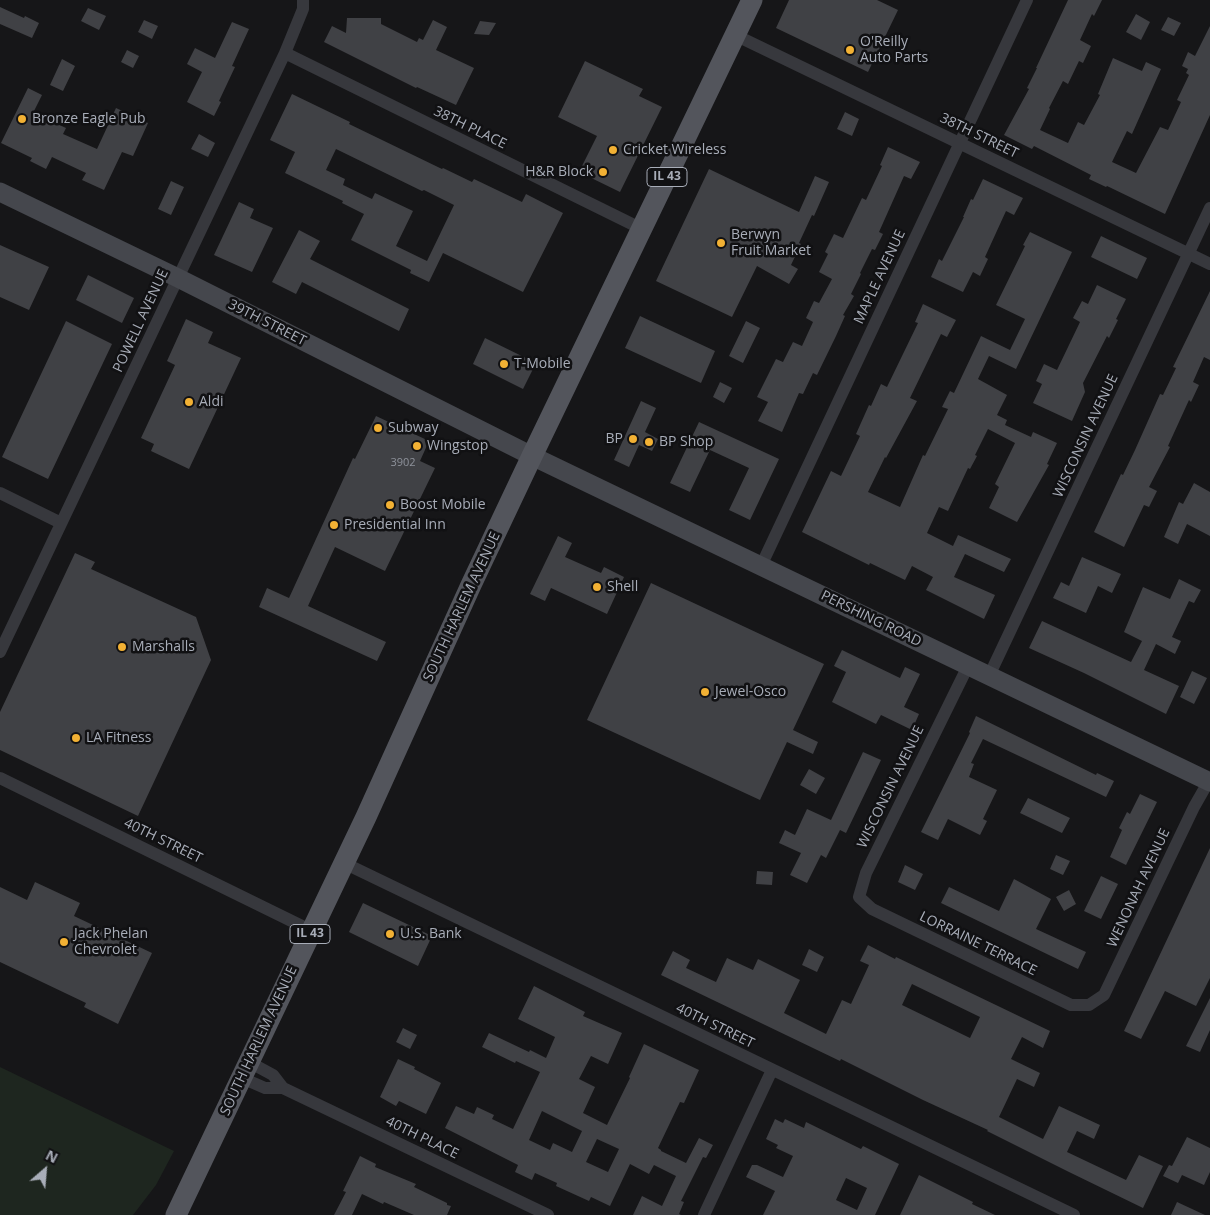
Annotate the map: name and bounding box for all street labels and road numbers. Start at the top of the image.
street label: 38TH PLACE [431,103,509,153]
street label: 38TH STREET [937,110,1021,162]
road number: IL 43 [647,168,687,186]
street label: MAPLE AVENUE [851,227,909,327]
street label: POWELL AVENUE [110,267,172,375]
street label: 39TH STREET [225,296,309,350]
street label: WISCONSIN AVENUE [1050,372,1122,500]
street label: SOUTH HARLEM AVENUE [420,530,504,684]
street label: PERSHING ROAD [818,587,924,651]
street label: WISCONSIN AVENUE [854,723,928,851]
street label: 40TH STREET [121,815,205,867]
street label: WENONAH AVENUE [1104,826,1174,950]
street label: LORRAINE TERRACE [917,908,1039,980]
road number: IL 43 [290,924,330,944]
street label: SOUTH HARLEM AVENUE [217,964,301,1118]
street label: 40TH STREET [673,1000,757,1052]
street label: 40TH PLACE [383,1113,461,1163]

